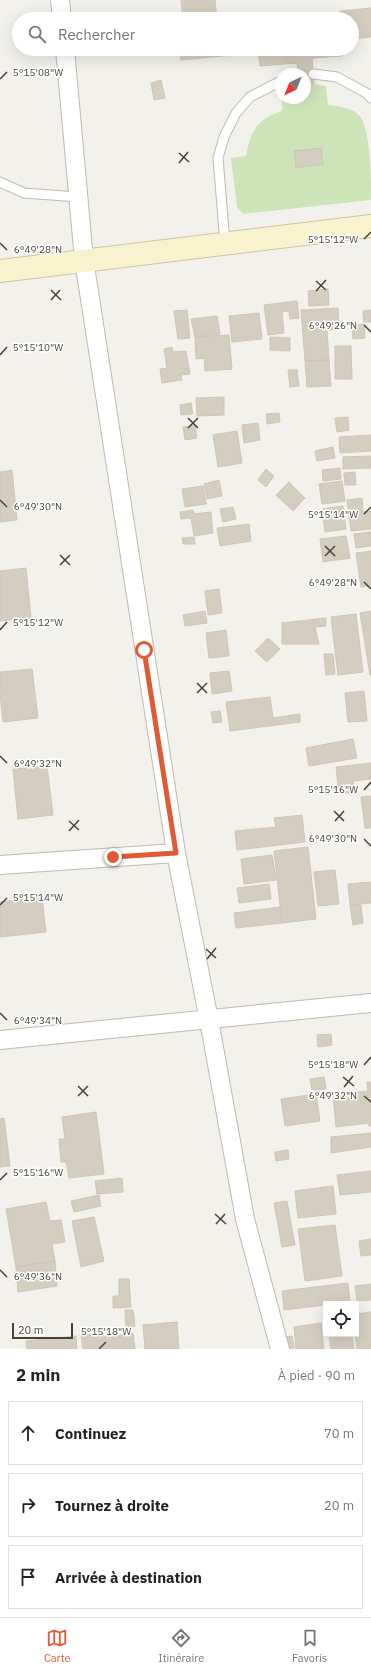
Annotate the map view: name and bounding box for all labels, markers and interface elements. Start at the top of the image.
search box [12,12,359,56]
icon: search [26,23,48,45]
text: Rechercher [58,25,135,44]
text: 5°15'08"W [13,66,63,79]
north arrow [275,68,311,104]
text: 5°15'12"W [308,233,358,246]
text: 6°49'28"N [14,243,62,256]
text: 6°49'26"N [309,319,357,332]
text: 5°15'10"W [13,341,63,354]
text: 6°49'30"N [14,500,62,513]
text: 5°15'14"W [308,508,358,521]
text: 6°49'28"N [309,576,357,589]
text: 5°15'12"W [13,616,63,629]
route start [135,641,153,659]
text: 6°49'32"N [14,757,62,770]
text: 5°15'16"W [308,783,358,796]
text: 6°49'30"N [309,832,357,845]
route end [104,848,122,866]
text: 5°15'14"W [13,891,63,904]
text: 6°49'34"N [14,1014,62,1027]
text: 5°15'18"W [308,1058,358,1071]
text: 6°49'32"N [309,1089,357,1102]
text: 5°15'16"W [13,1166,63,1179]
text: 6°49'36"N [14,1270,62,1283]
map controls [323,1301,359,1337]
button: locate [323,1301,359,1337]
scale bar [12,1321,73,1340]
text: 20 m [18,1323,43,1337]
text: 5°15'18"W [81,1325,131,1338]
text: 2 min [16,1364,60,1386]
text: À pied · 90 m [278,1367,355,1384]
icon: ahead [17,1422,39,1444]
text: Continuez [55,1424,126,1443]
text: 70 m [324,1425,354,1442]
icon: right [17,1494,39,1516]
text: Tournez à droite [55,1496,169,1515]
text: 20 m [324,1497,354,1514]
icon: arrive [17,1566,39,1588]
text: Arrivée à destination [55,1568,202,1587]
tab: Carte [44,1627,71,1665]
tab: Itinéraire [158,1627,204,1665]
tab: Favoris [292,1627,327,1665]

